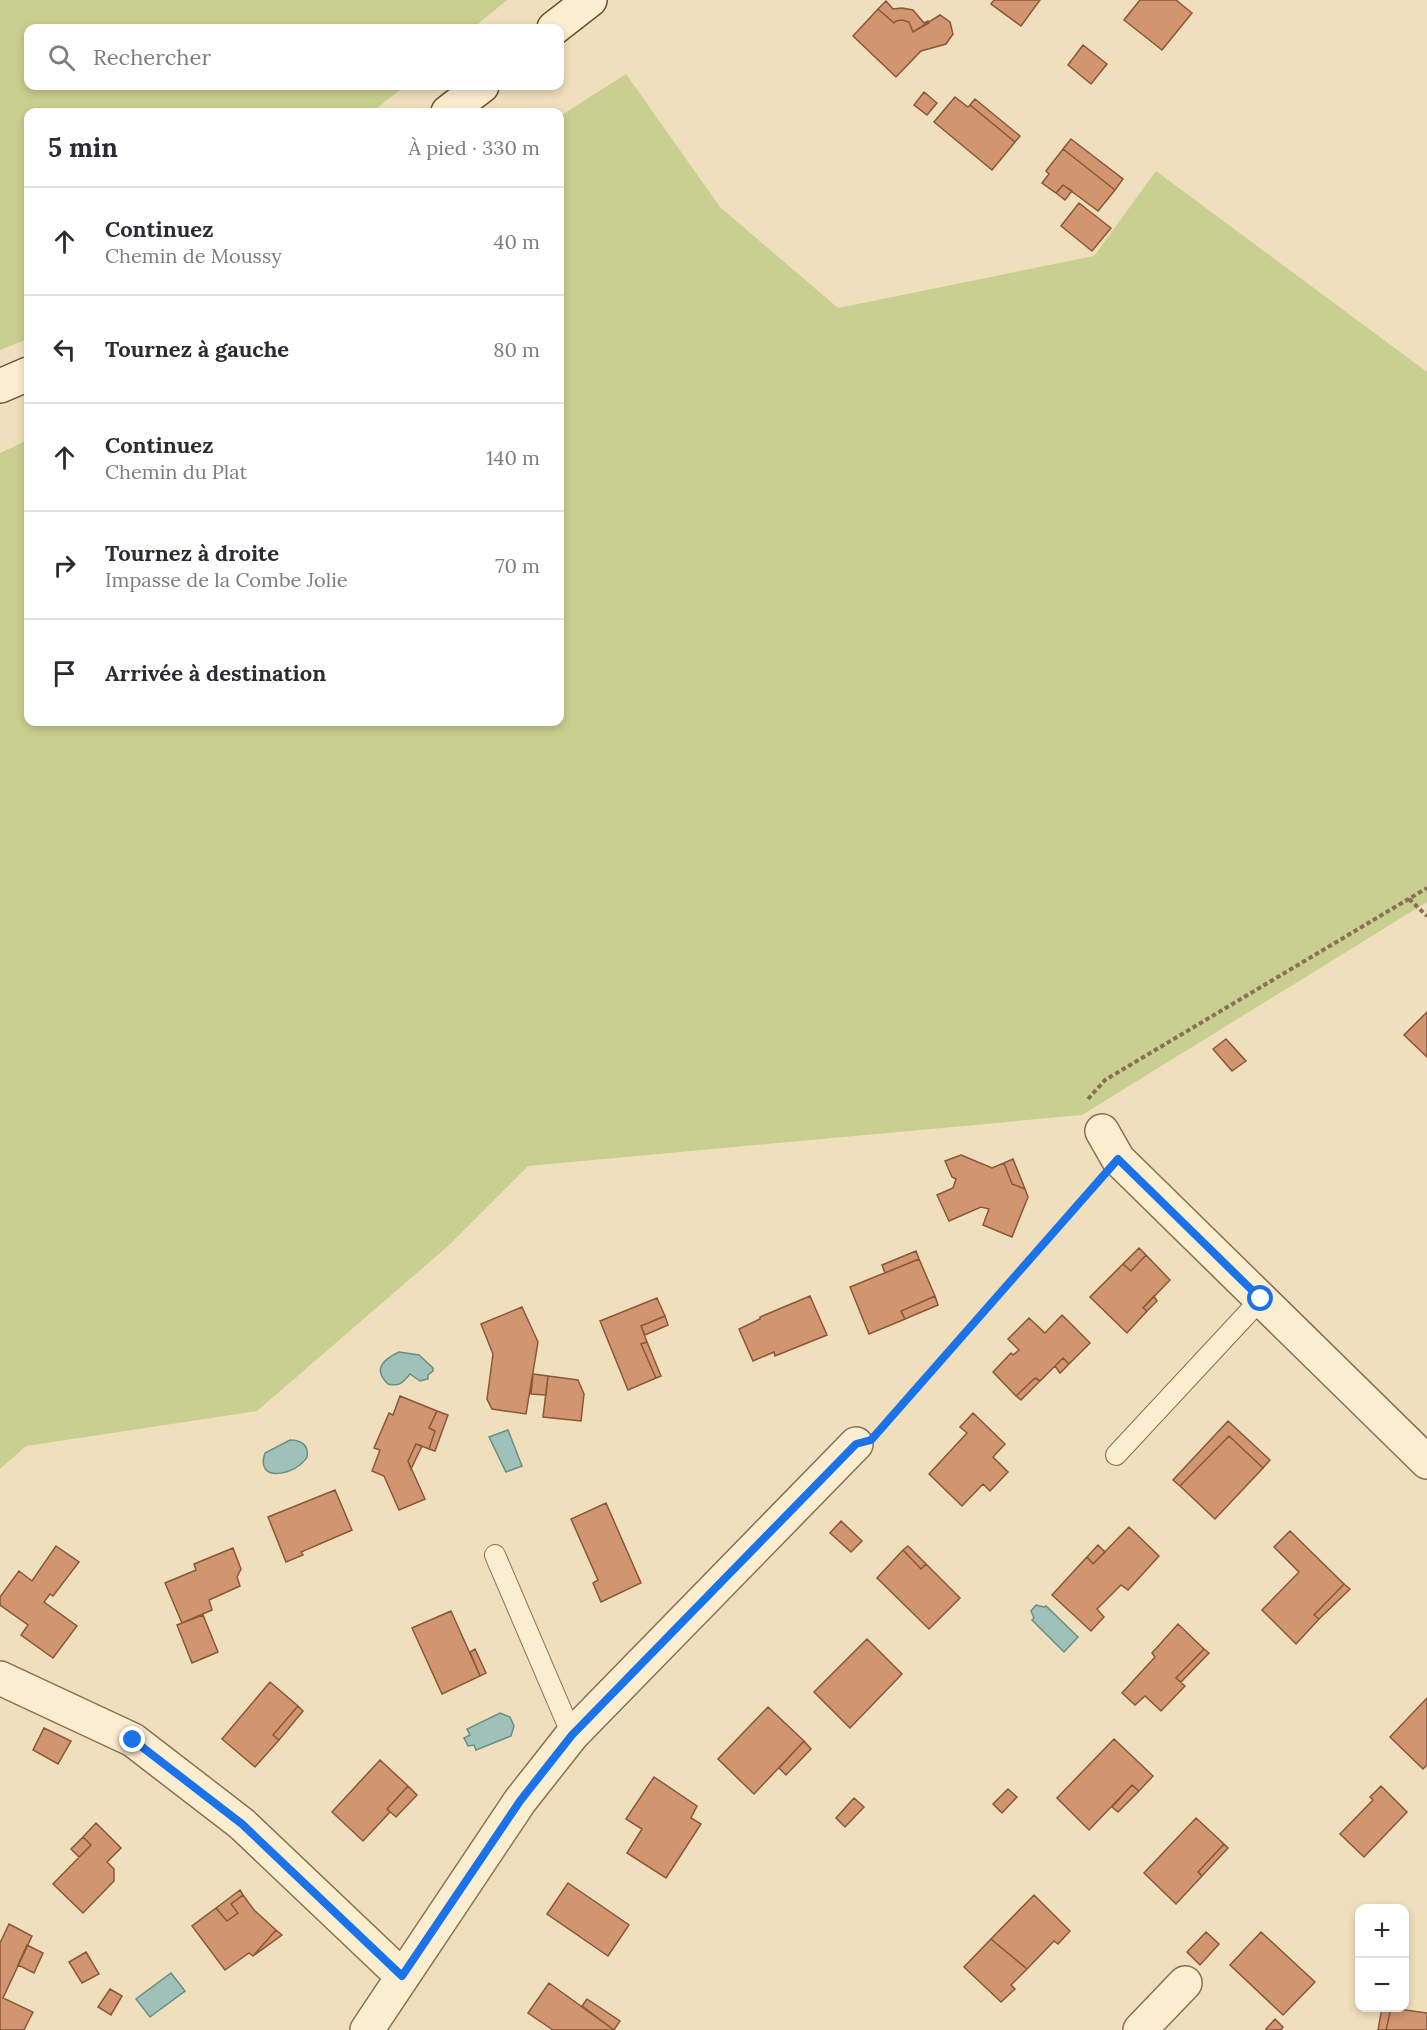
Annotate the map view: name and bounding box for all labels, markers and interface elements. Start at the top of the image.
search box [24,24,564,90]
icon: search [45,41,78,74]
text: Rechercher [93,43,211,71]
text: 5 min [48,131,118,164]
text: À pied · 330 m [409,135,540,160]
text: Continuez [105,215,213,243]
icon: ahead [48,225,81,258]
text: 40 m [494,229,540,254]
text: Chemin de Moussy [105,243,282,268]
icon: left [48,333,81,366]
text: Tournez à gauche [105,335,289,363]
text: 80 m [493,337,540,362]
text: Continuez [105,431,213,459]
icon: ahead [48,441,81,474]
text: 140 m [486,445,540,470]
text: Chemin du Plat [105,459,247,484]
text: Tournez à droite [105,539,279,567]
icon: right [48,549,81,582]
text: 70 m [495,553,540,578]
text: Impasse de la Combe Jolie [105,567,348,592]
icon: arrive [48,657,81,690]
text: Arrivée à destination [105,659,326,687]
route start [1247,1285,1273,1311]
route end [119,1726,145,1752]
map controls [1355,1904,1409,2012]
button: + [1355,1904,1409,1958]
button: − [1355,1958,1409,2012]

